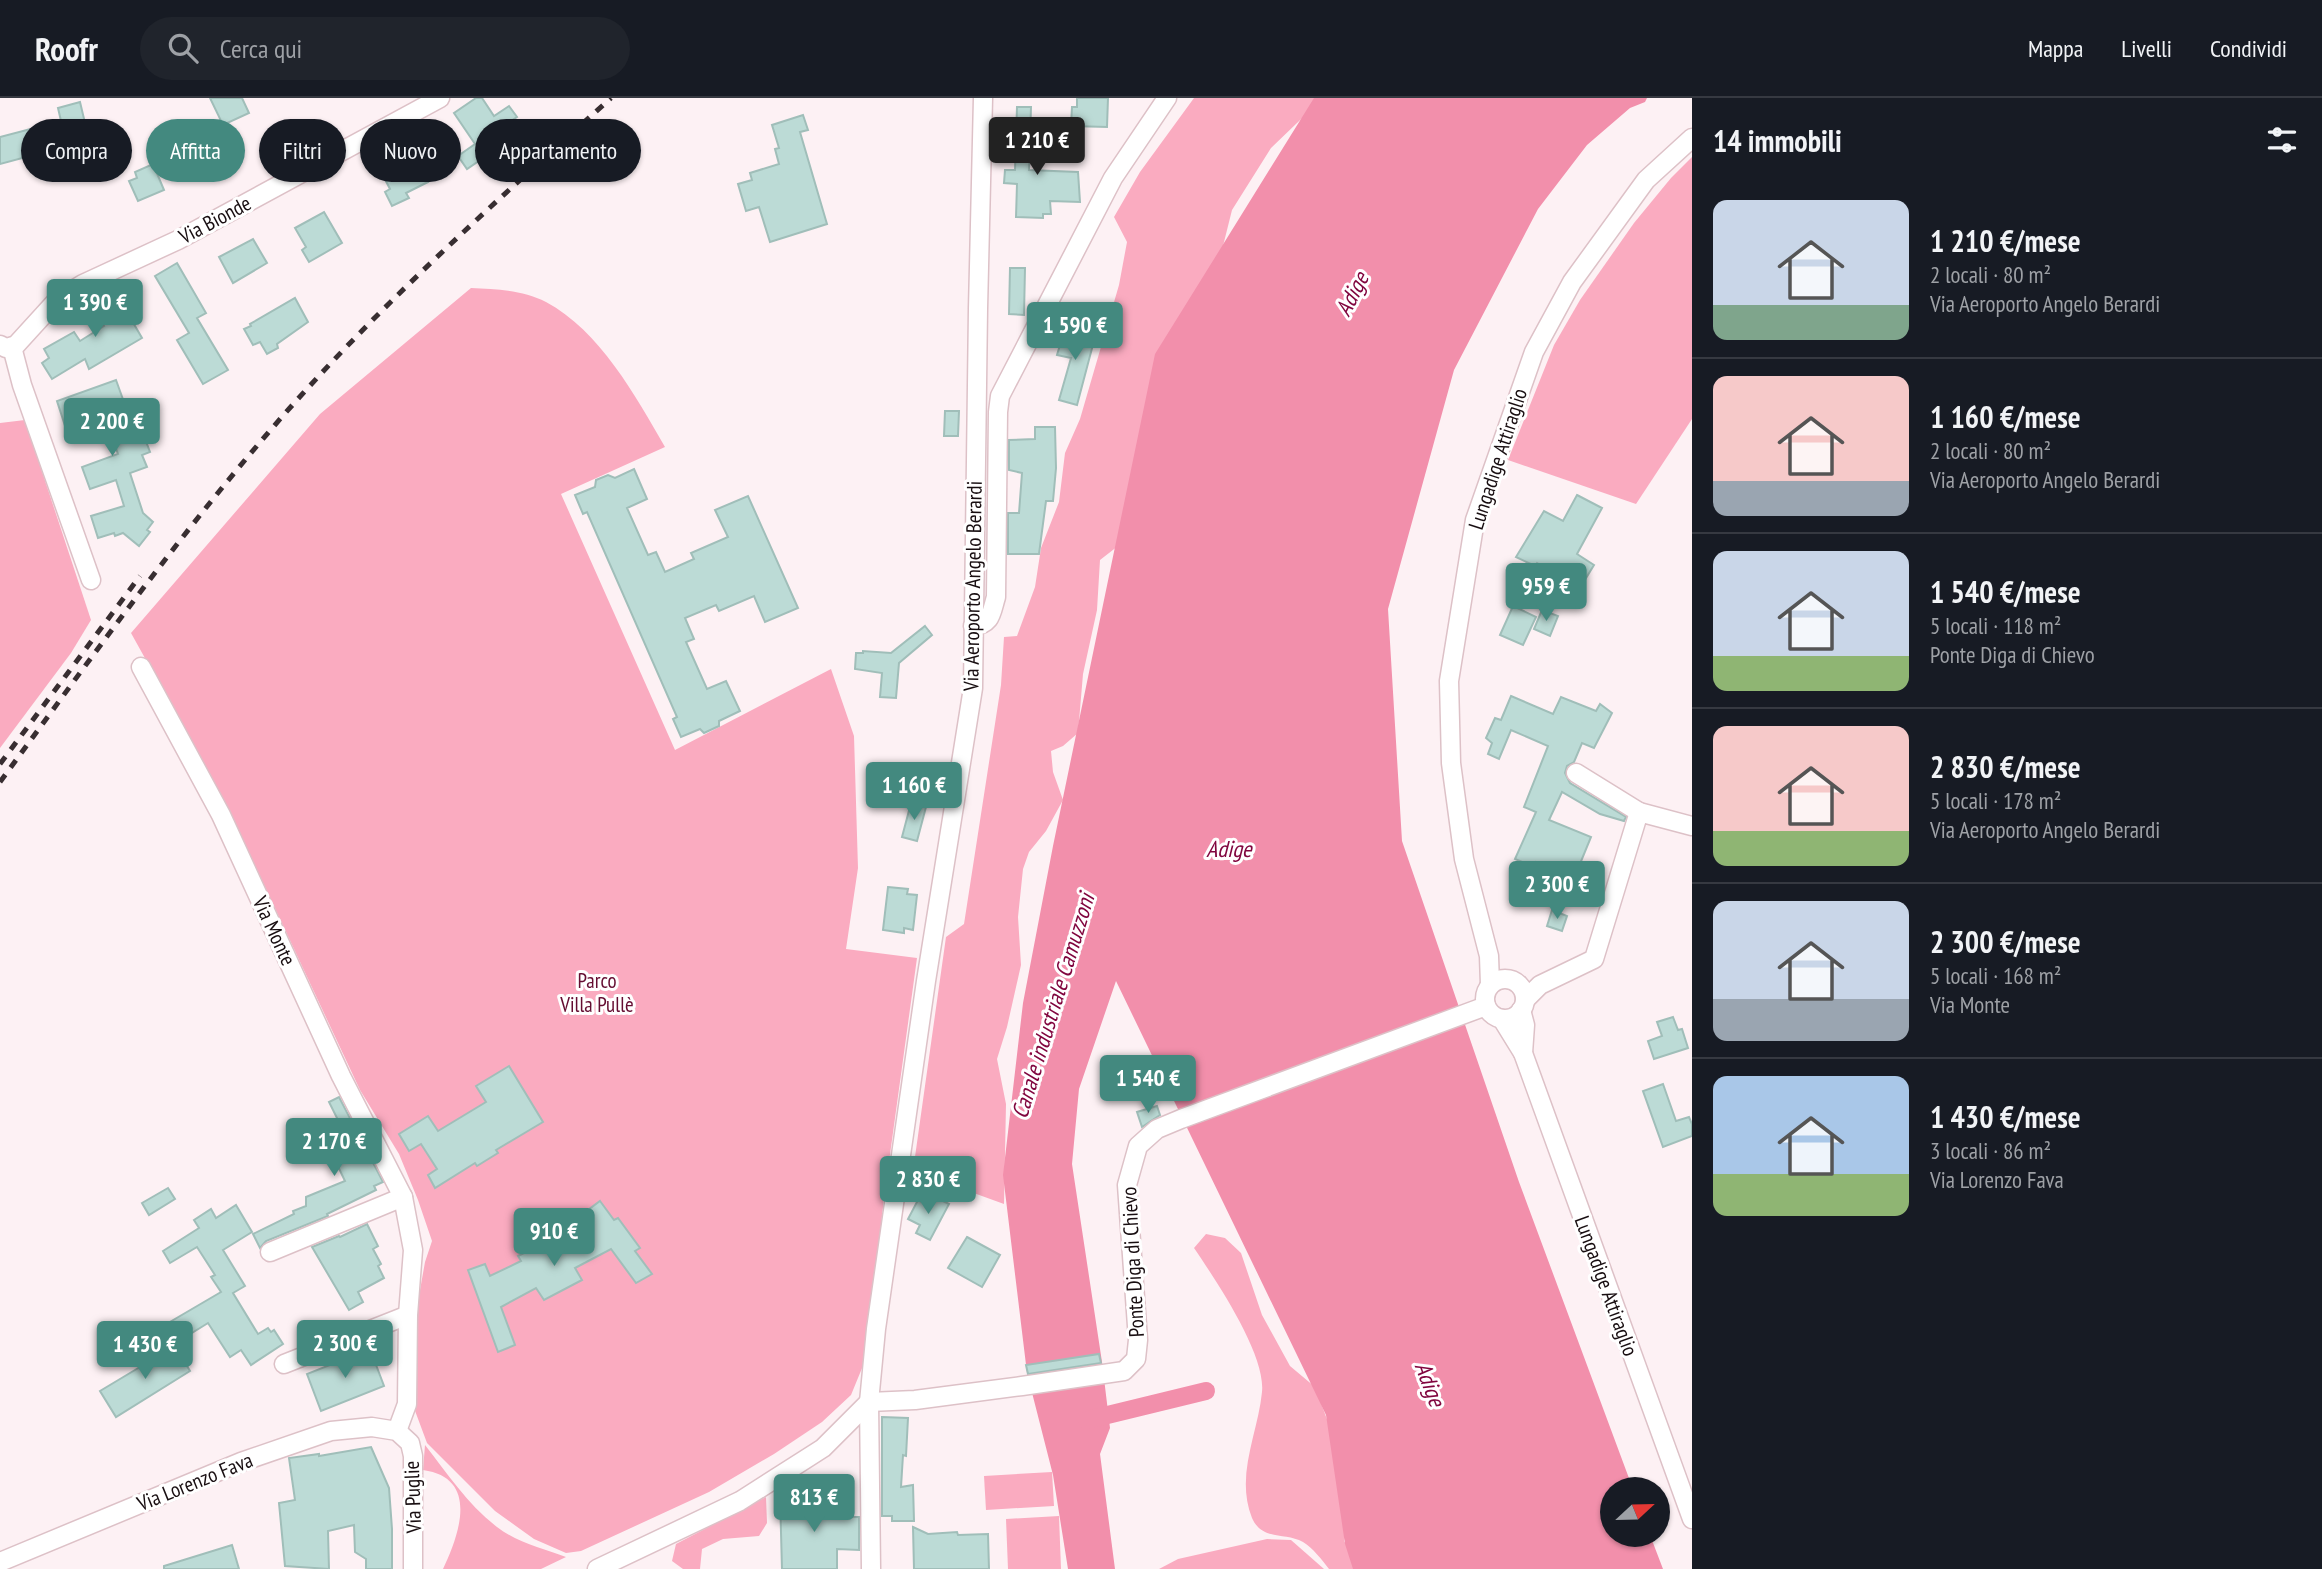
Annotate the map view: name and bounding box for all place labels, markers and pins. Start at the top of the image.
pin: 1 210 € [972,118,1102,177]
pin: 1 390 € [30,280,160,339]
pin: 1 590 € [1010,302,1140,362]
pin: 2 200 € [47,398,177,458]
pin: 959 € [1497,564,1595,623]
pin: 1 160 € [849,762,979,822]
pin: 2 300 € [1492,862,1622,921]
pin: 1 540 € [1083,1056,1213,1115]
pin: 2 170 € [269,1118,399,1178]
pin: 2 830 € [863,1156,993,1216]
pin: 910 € [505,1208,603,1268]
pin: 2 300 € [280,1320,410,1380]
pin: 1 430 € [80,1322,210,1381]
pin: 813 € [765,1474,863,1534]

